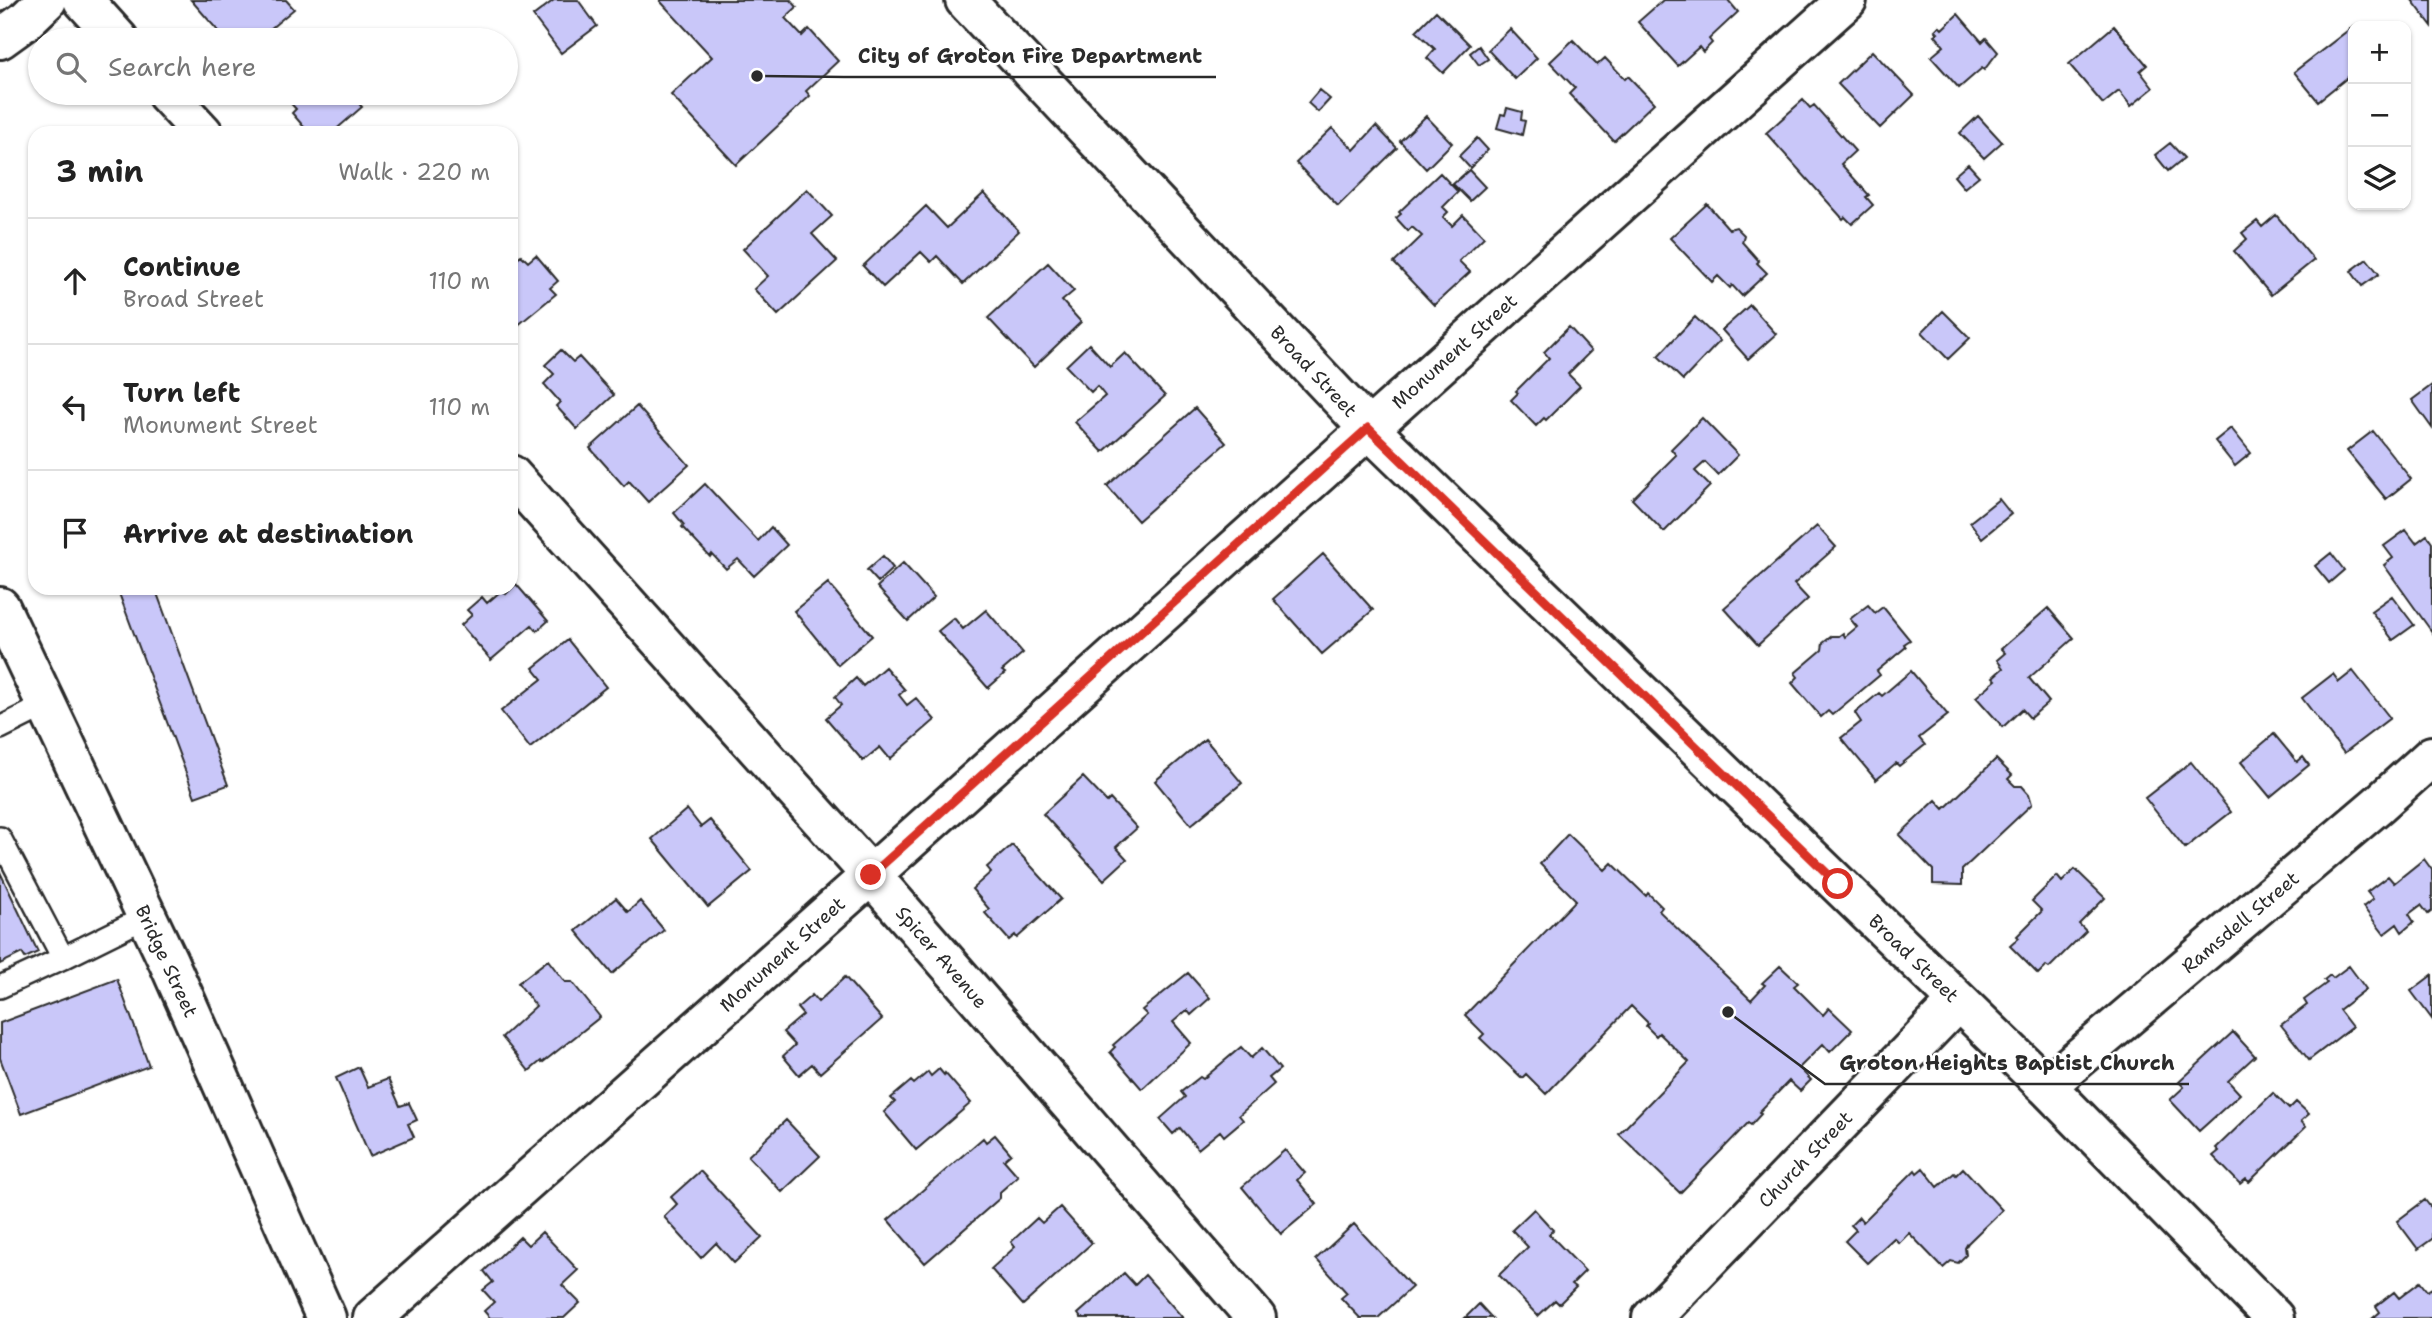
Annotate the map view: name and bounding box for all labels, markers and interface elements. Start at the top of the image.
map controls [2348,21,2411,210]
button: + [2348,21,2411,84]
search box [28,28,518,105]
callout: City of Groton Fire Department [844,35,1216,77]
text: City of Groton Fire Department [858,42,1202,70]
icon: search [52,48,90,86]
text: Search here [108,49,257,84]
button: − [2348,84,2411,147]
button: layers [2348,147,2411,210]
text: 3 min [56,151,143,192]
text: Walk · 220 m [338,157,490,187]
text: Continue [123,249,241,284]
icon: ahead [56,262,94,300]
text: 110 m [428,266,490,296]
text: Broad Street [123,284,264,314]
street label: Monument Street [1386,288,1522,415]
street label: Broad Street [1265,320,1363,423]
text: Turn left [123,375,240,410]
icon: left [56,388,94,426]
text: 110 m [428,392,490,422]
text: Monument Street [123,410,318,440]
icon: arrive [56,514,94,552]
text: Arrive at destination [123,516,413,551]
route end [855,859,886,890]
street label: Ramsdell Street [2176,866,2304,979]
route start [1822,868,1853,899]
street label: Monument Street [714,891,850,1018]
street label: Bridge Street [130,901,203,1021]
street label: Spicer Avenue [890,901,993,1014]
street label: Broad Street [1863,909,1964,1008]
callout: Groton Heights Baptist Church [1825,1042,2189,1084]
text: Groton Heights Baptist Church [1839,1049,2175,1077]
street label: Church Street [1753,1106,1858,1213]

